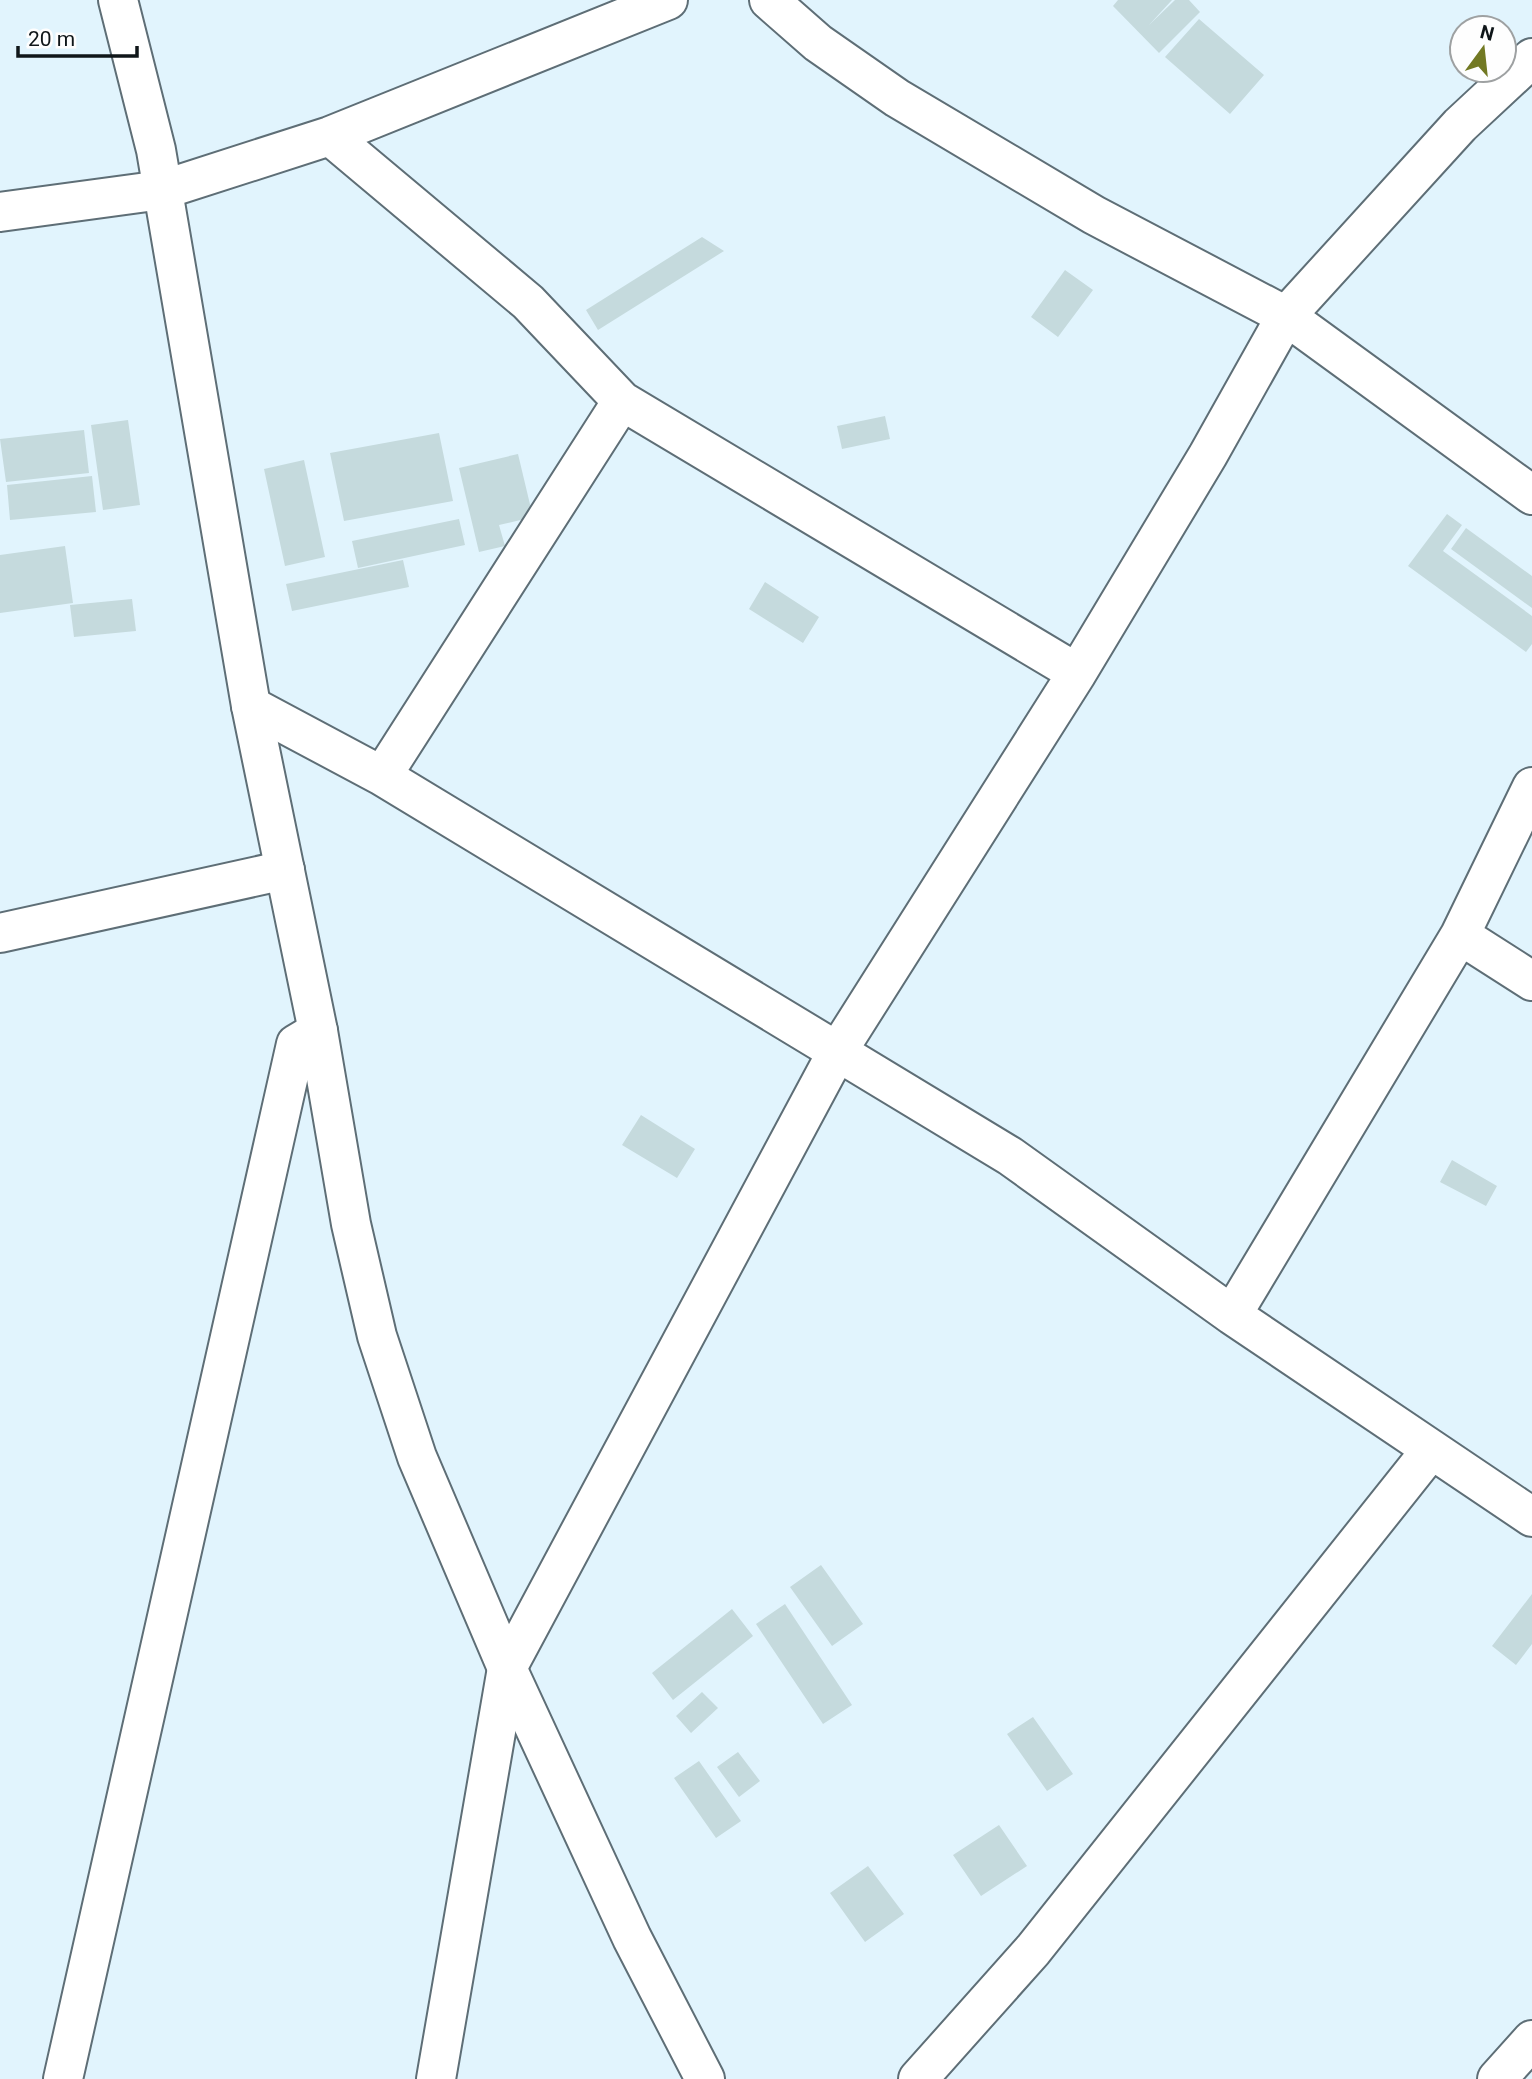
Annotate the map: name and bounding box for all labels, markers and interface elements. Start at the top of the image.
scale bar [18,14,136,58]
north arrow [1448,14,1518,84]
text: N [1478,20,1497,46]
text: 20 m [28,27,75,51]

